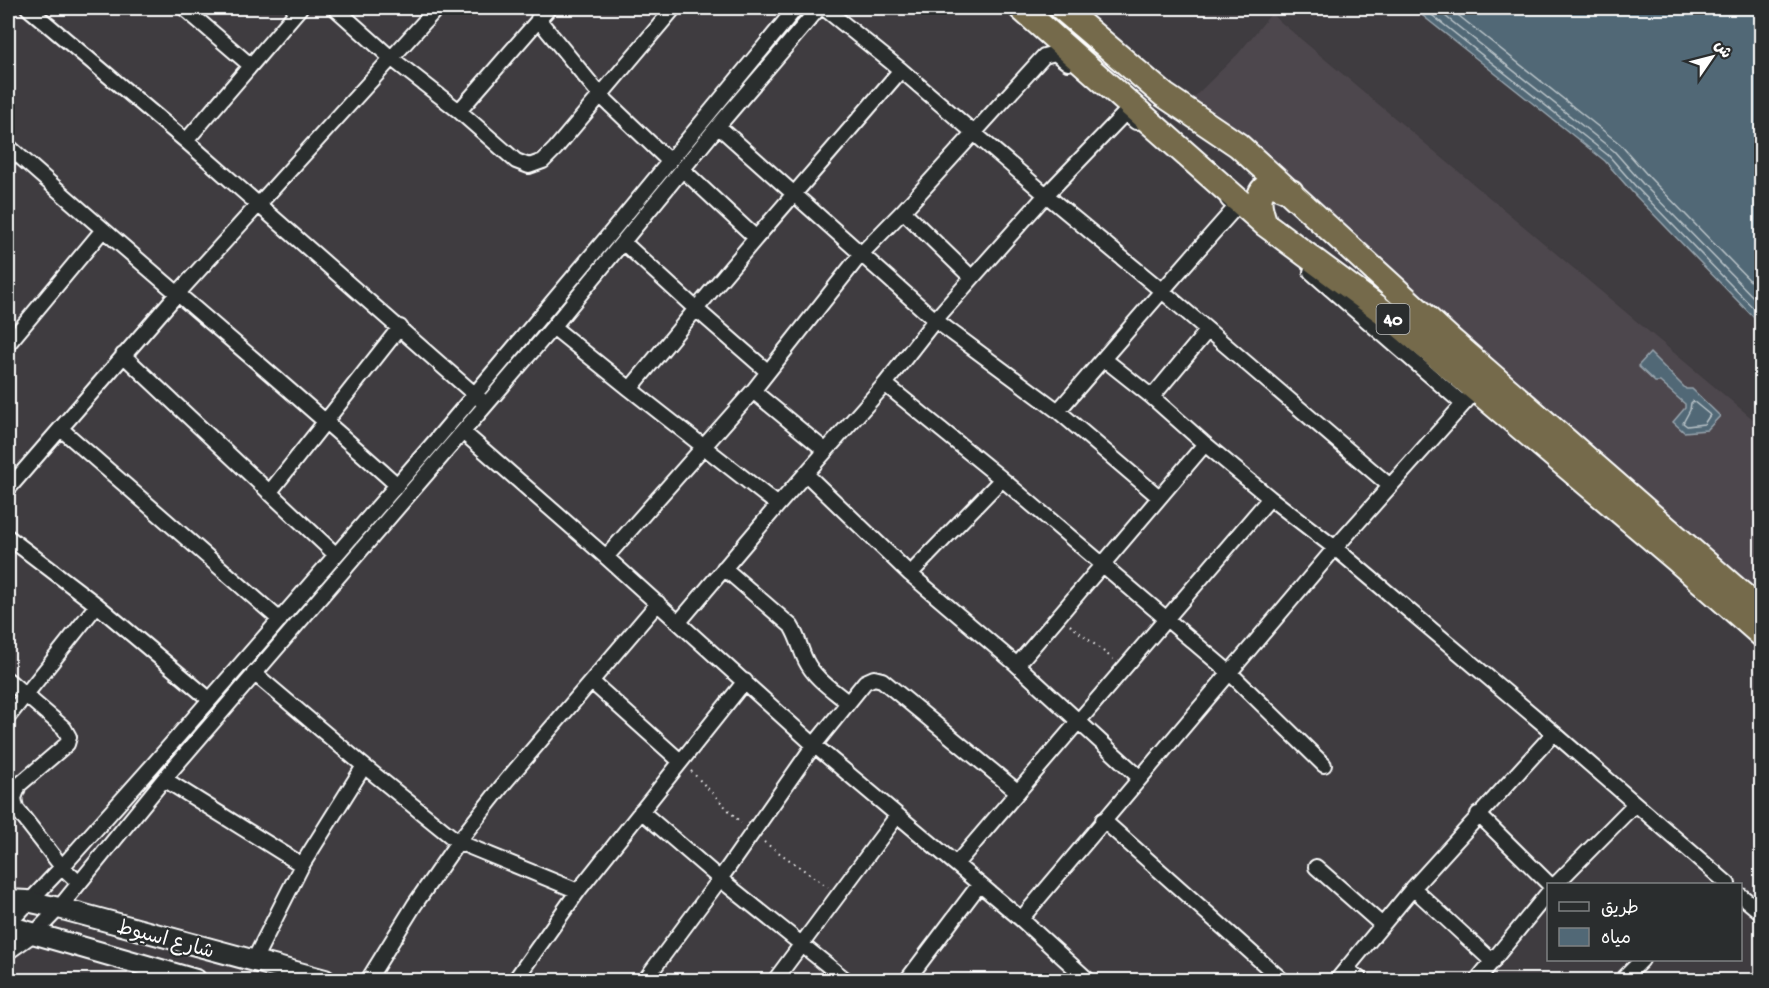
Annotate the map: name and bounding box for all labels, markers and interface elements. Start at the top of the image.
north arrow [1682,27,1742,87]
text: ش [1709,38,1734,63]
road number: 40 [1376,304,1410,334]
legend [1547,883,1742,961]
text: طريق [1601,899,1639,920]
street label: شارع اسيوط [114,916,216,965]
text: مياه [1601,929,1631,950]

